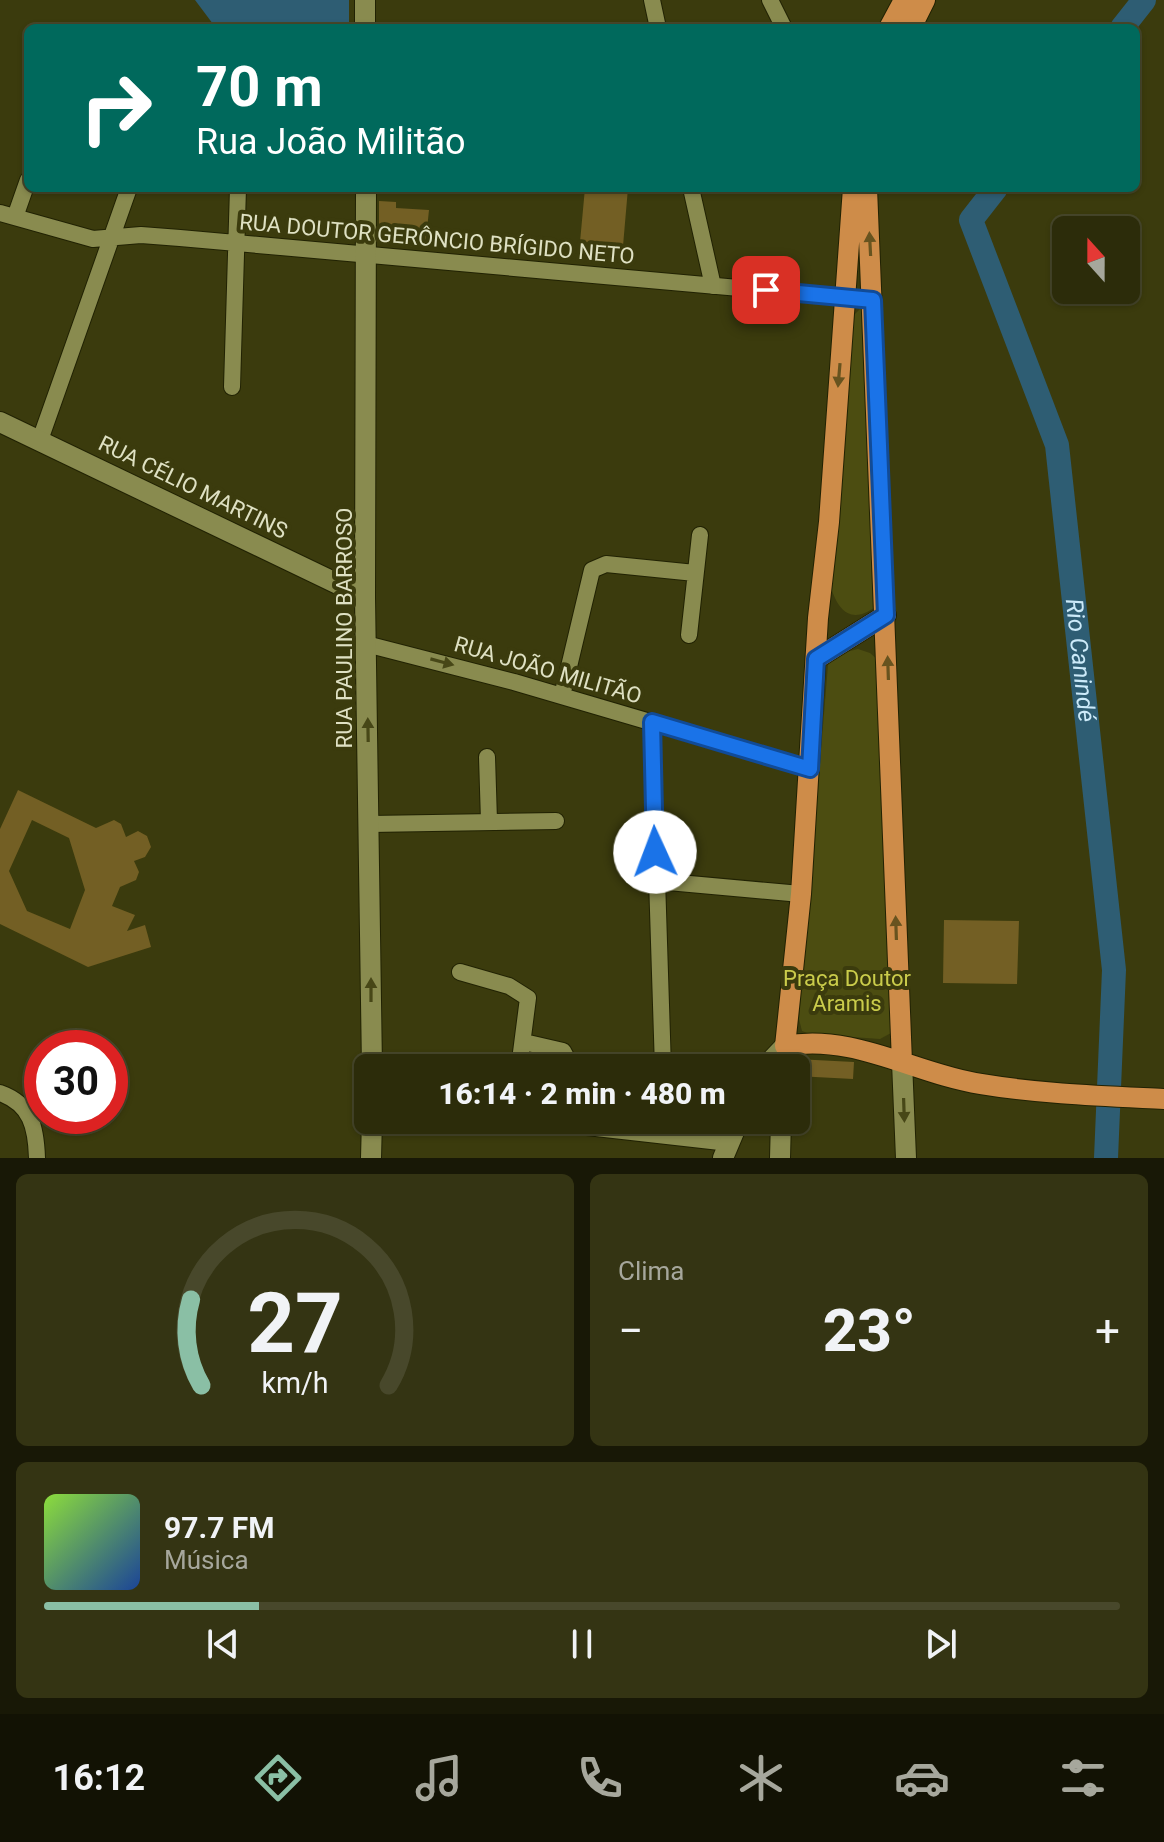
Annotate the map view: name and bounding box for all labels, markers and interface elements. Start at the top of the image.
text: 70 m [196,54,323,120]
icon: right [64,56,168,160]
text: Rua João Militão [196,121,466,163]
street label: RUA DOUTOR GERÔNCIO BRÍGIDO NETO [238,208,636,269]
north arrow [1052,216,1140,304]
map controls [1052,216,1140,304]
one-way arrow [863,231,876,256]
pin [732,256,800,324]
icon: arrive [744,268,788,312]
one-way arrow [832,363,845,388]
street label: RUA CÉLIO MARTINS [95,430,291,544]
street label: RUA PAULINO BARROSO [332,508,357,748]
water label: Rio Canindé [1060,597,1101,723]
street label: RUA JOÃO MILITÃO [451,631,645,709]
one-way arrow [882,655,894,680]
one-way arrow [430,656,454,669]
one-way arrow [362,717,374,742]
position arrow [613,810,697,894]
one-way arrow [889,915,902,940]
park label: Praça Doutor Aramis [783,966,911,1016]
one-way arrow [365,977,377,1002]
speed limit sign: 30 [24,1030,128,1134]
text: 16:14 · 2 min · 480 m [438,1076,726,1111]
one-way arrow [898,1098,911,1123]
text: Clima [618,1256,685,1286]
text: 27 [247,1275,343,1372]
text: 23° [823,1295,916,1366]
text: − [618,1305,643,1357]
text: + [1095,1305,1120,1357]
text: km/h [261,1366,329,1400]
text: 97.7 FM [164,1510,275,1545]
text: Música [164,1545,249,1575]
icon: previous [201,1622,245,1666]
icon: pause [560,1622,604,1666]
icon: next [919,1622,963,1666]
icon: directions [250,1750,306,1806]
icon: music [411,1750,467,1806]
icon: phone [572,1750,628,1806]
icon: climate [733,1750,789,1806]
icon: car [894,1750,950,1806]
icon: filters [1055,1750,1111,1806]
text: 16:12 [53,1757,145,1799]

